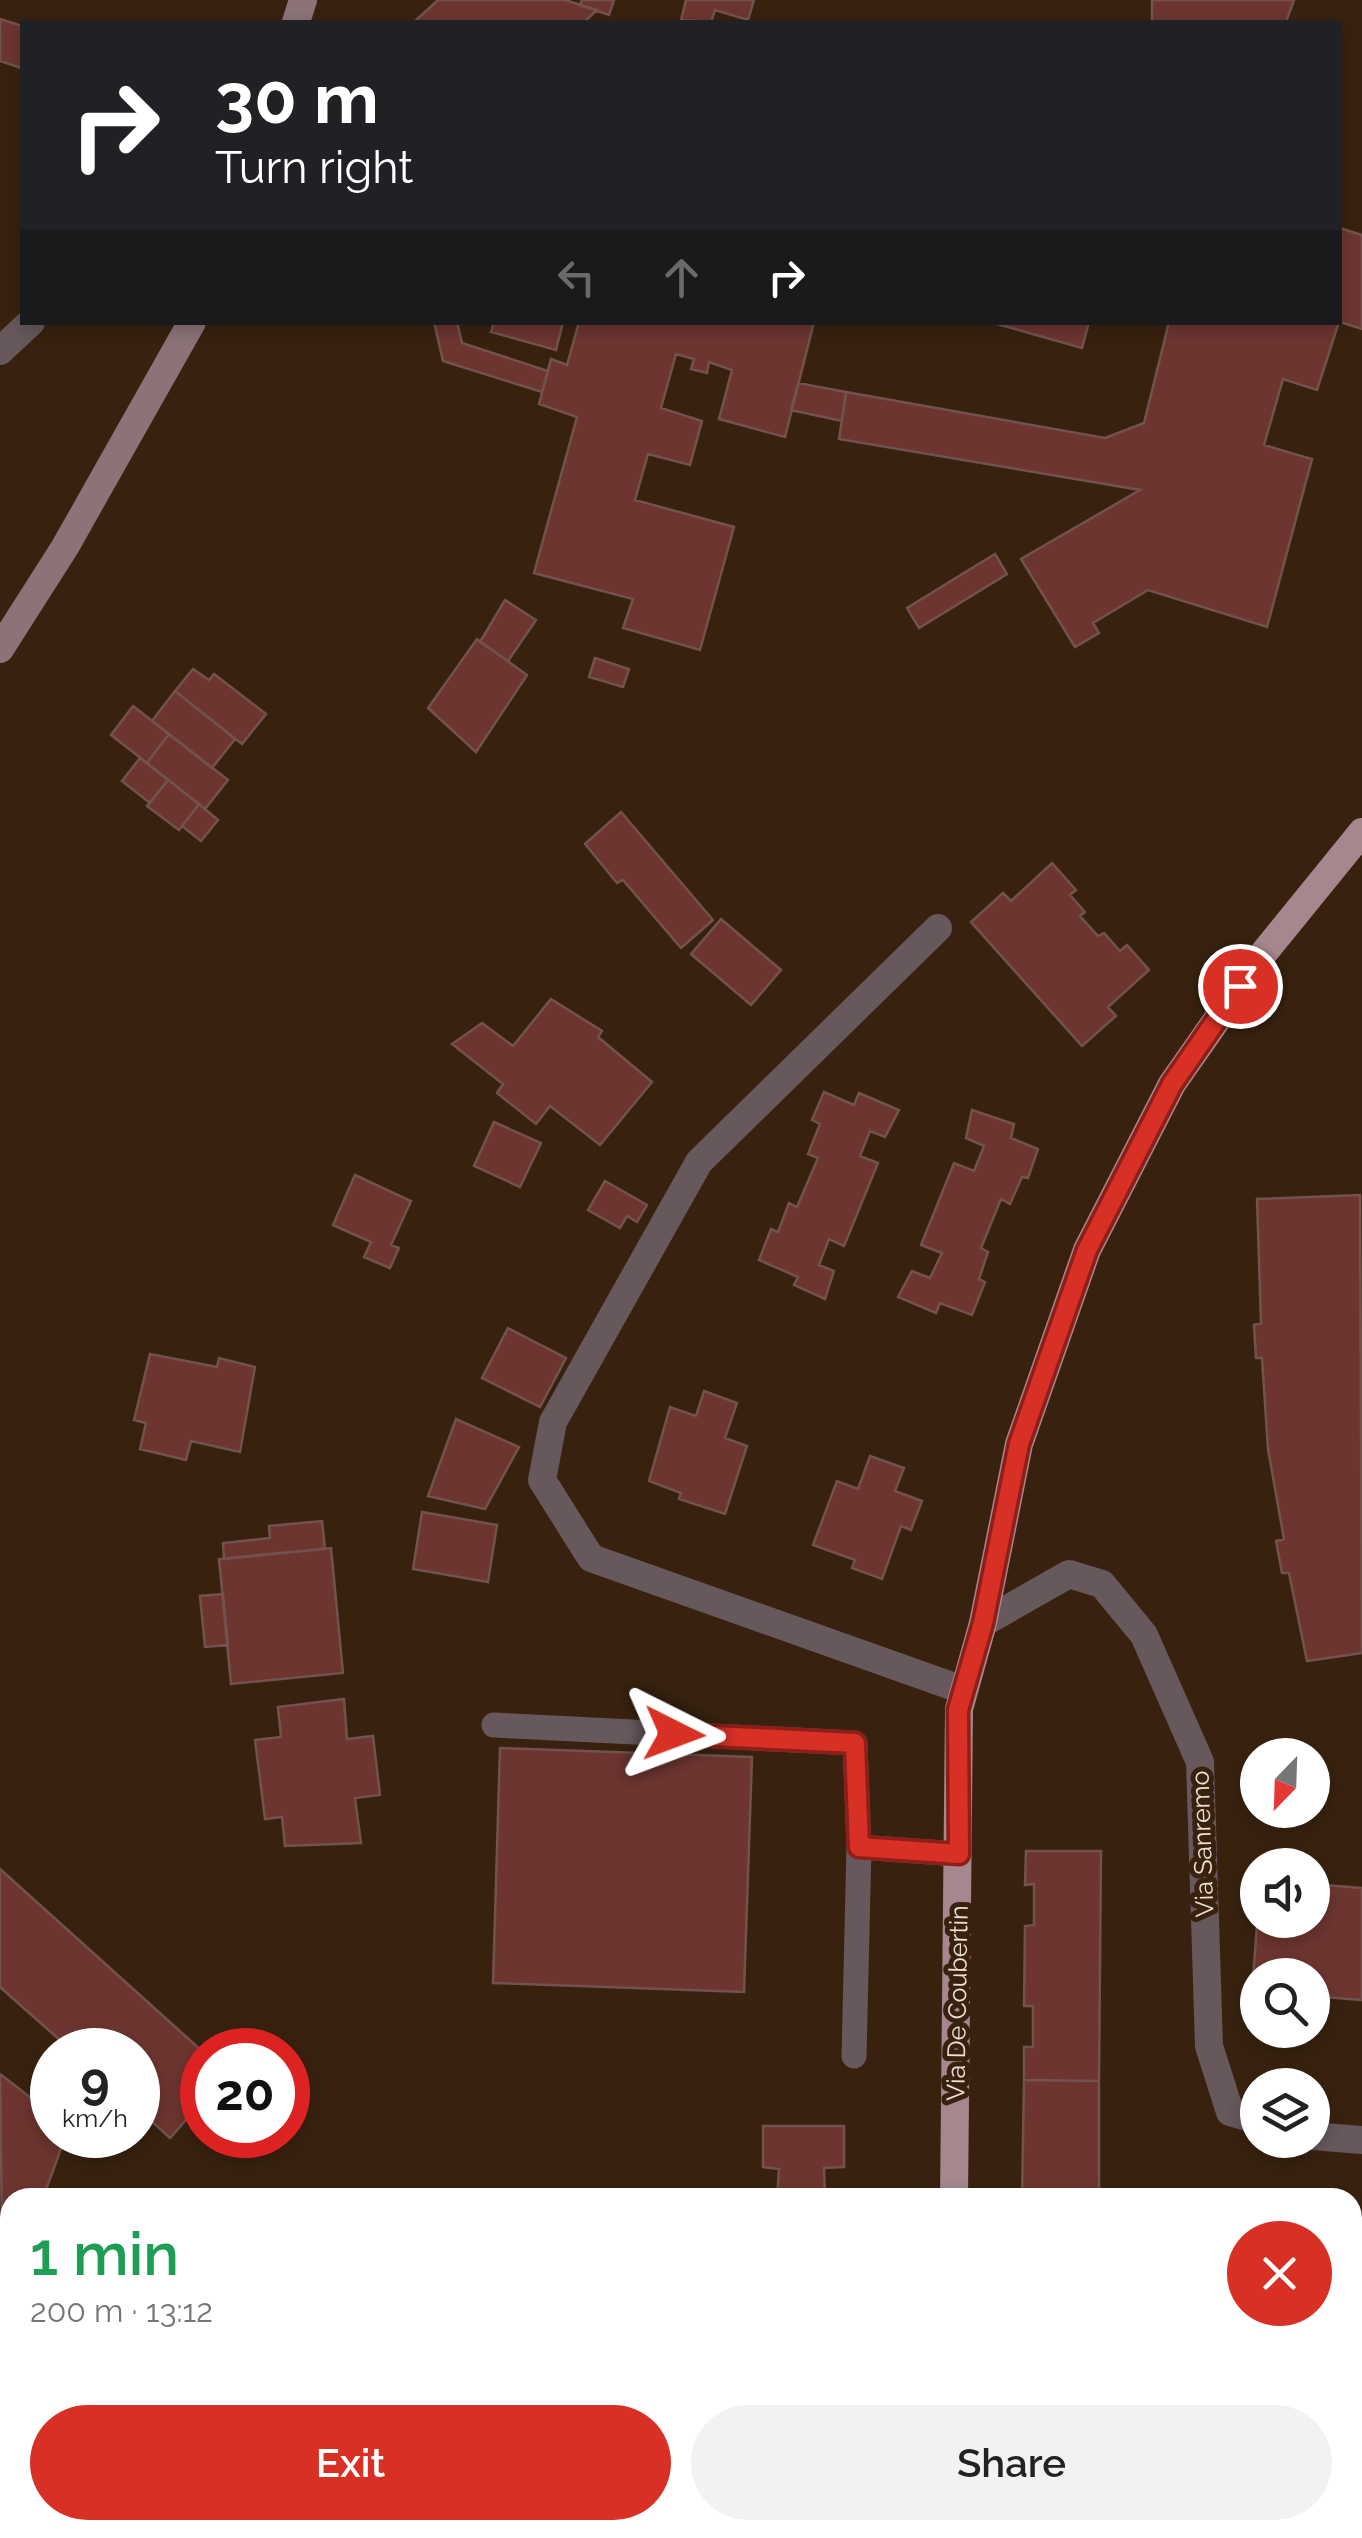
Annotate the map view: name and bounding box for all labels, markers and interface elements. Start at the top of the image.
text: 30 m [215,57,379,139]
icon: right [50,60,180,190]
text: Turn right [215,141,413,194]
icon: left [549,250,604,305]
icon: ahead [654,250,709,305]
icon: right [759,250,814,305]
pin [1198,944,1283,1029]
icon: arrive [1213,959,1268,1014]
position arrow [622,1682,726,1786]
north arrow [1240,1738,1330,1828]
map controls [1240,1738,1330,2158]
street label: Via Sanremo [1184,1770,1220,1918]
button: sound [1240,1848,1330,1938]
street label: Via De Coubertin [940,1905,974,2101]
button: search [1240,1958,1330,2048]
speed limit sign: 20 [180,2028,310,2158]
text: 9 [80,2051,110,2110]
button: layers [1240,2068,1330,2158]
text: km/h [62,2103,128,2133]
text: 1 min [30,2219,179,2289]
button: close [1227,2221,1332,2326]
text: 200 m · 13:12 [30,2292,213,2329]
button: Exit [30,2405,671,2520]
button: Share [691,2405,1332,2520]

